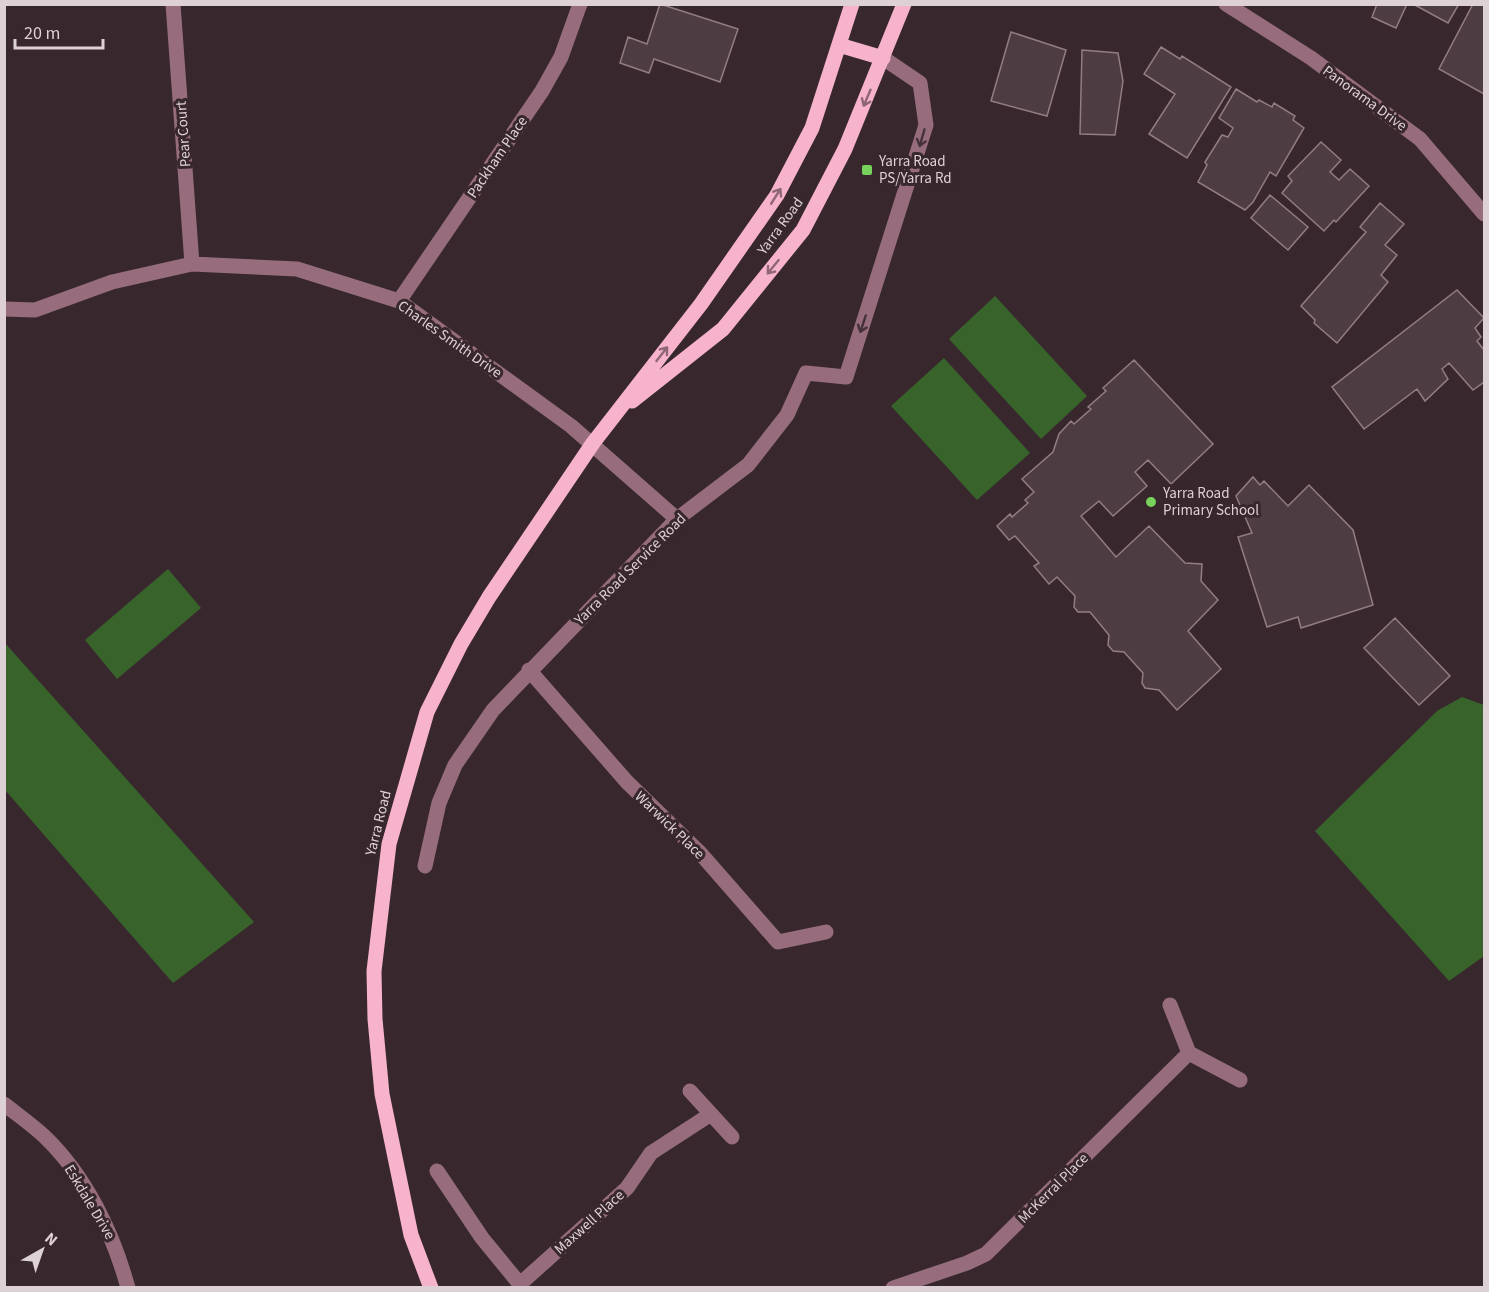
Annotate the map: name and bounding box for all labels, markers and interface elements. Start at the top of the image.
scale bar [15,12,104,50]
text: 20 m [24,21,60,46]
street label: Panorama Drive [1318,61,1411,136]
one-way arrow [861,88,872,107]
street label: Pear Court [171,100,196,168]
street label: Packham Place [462,112,533,202]
one-way arrow [916,129,927,148]
place label: Yarra Road PS/Yarra Rd [878,151,952,189]
marker: Yarra Road PS/Yarra Rd [860,163,874,177]
one-way arrow [770,187,783,204]
street label: Yarra Road [752,193,808,260]
one-way arrow [767,259,780,275]
street label: Charles Smith Drive [393,296,506,383]
one-way arrow [857,314,868,333]
one-way arrow [656,346,669,362]
place label: Yarra Road Primary School [1162,483,1259,521]
marker: Yarra Road Primary School [1144,495,1158,509]
street label: Yarra Road Service Road [569,509,691,631]
street label: Warwick Place [630,786,709,864]
street label: Yarra Road [360,788,397,859]
street label: McKerral Place [1013,1148,1093,1228]
street label: Eskdale Drive [59,1161,120,1244]
street label: Maxwell Place [550,1185,629,1260]
north arrow [12,1220,72,1280]
text: N [40,1227,62,1251]

